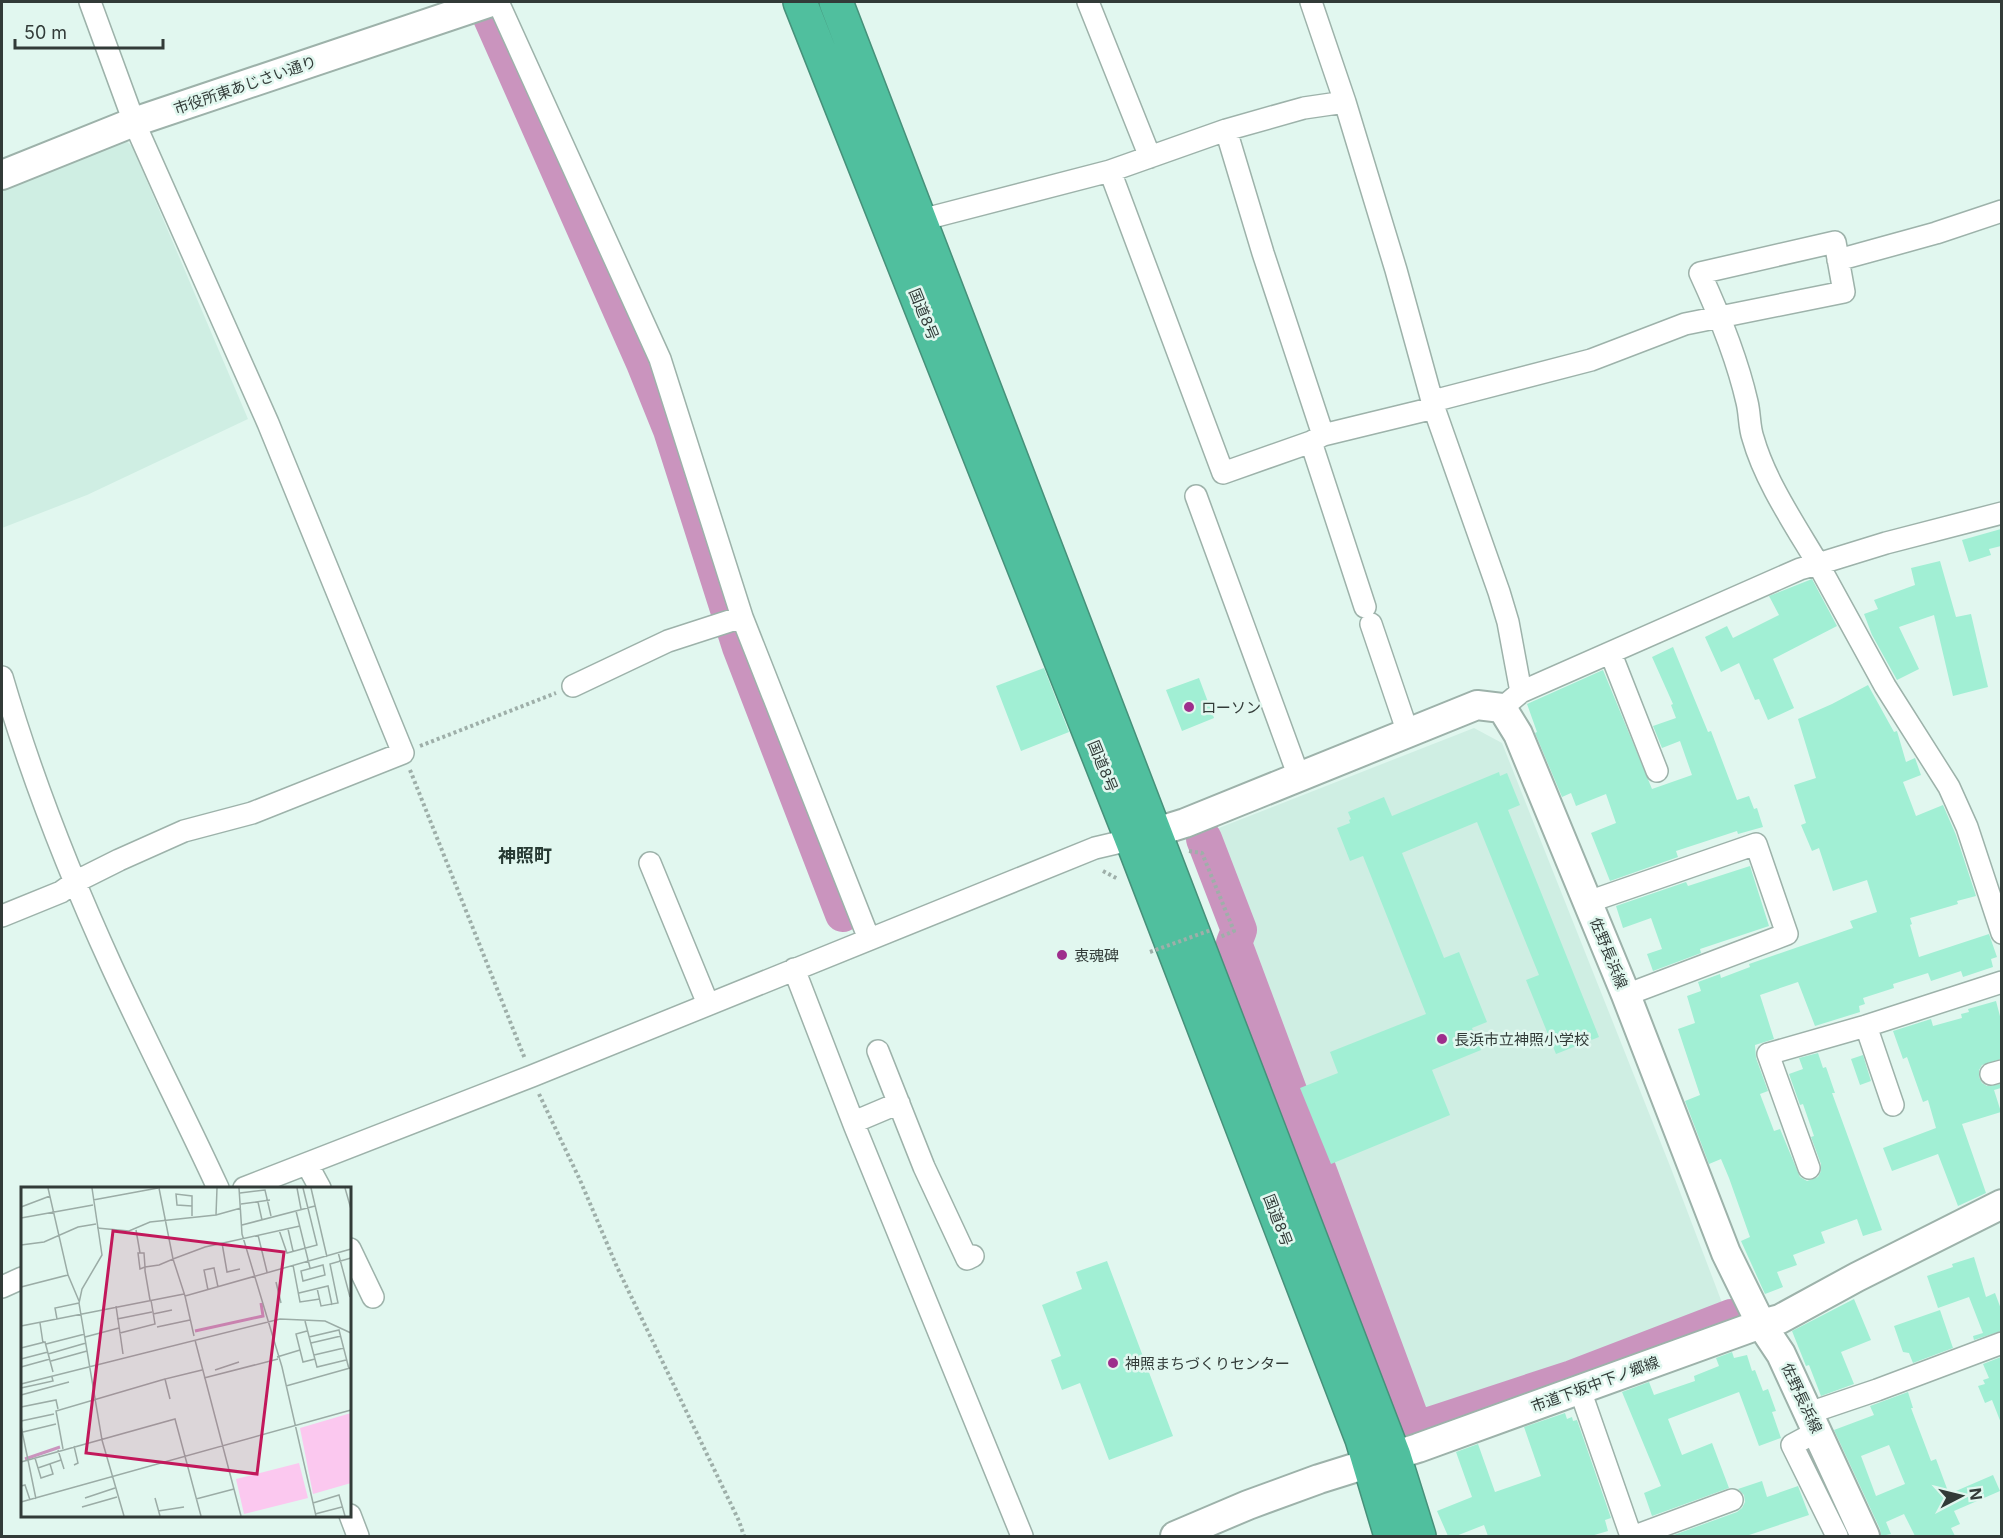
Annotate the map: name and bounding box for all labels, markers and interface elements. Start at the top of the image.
scale bar [15,12,164,50]
text: 50 m [24,22,67,43]
street label: 市役所東あじさい通り [171,52,319,118]
street label: 国道8号 [905,285,943,343]
place label: ローソン [1201,698,1261,717]
marker: ローソン [1182,700,1196,714]
street label: 国道8号 [1084,737,1122,795]
district label: 神照町 [498,845,552,866]
street label: 佐野長浜線 [1586,915,1632,991]
place label: 衷魂碑 [1074,946,1119,965]
marker: 衷魂碑 [1055,948,1069,962]
place label: 長浜市立神照小学校 [1454,1030,1589,1049]
marker: 長浜市立神照小学校 [1435,1032,1449,1046]
inset map [21,1187,351,1517]
street label: 国道8号 [1259,1191,1297,1249]
street label: 市道下坂中下ノ郷線 [1528,1352,1662,1416]
place label: 神照まちづくりセンター [1125,1354,1290,1373]
marker: 神照まちづくりセンター [1106,1356,1120,1370]
street label: 佐野長浜線 [1778,1360,1826,1436]
north arrow [1931,1466,1991,1526]
text: N [1965,1487,1987,1501]

